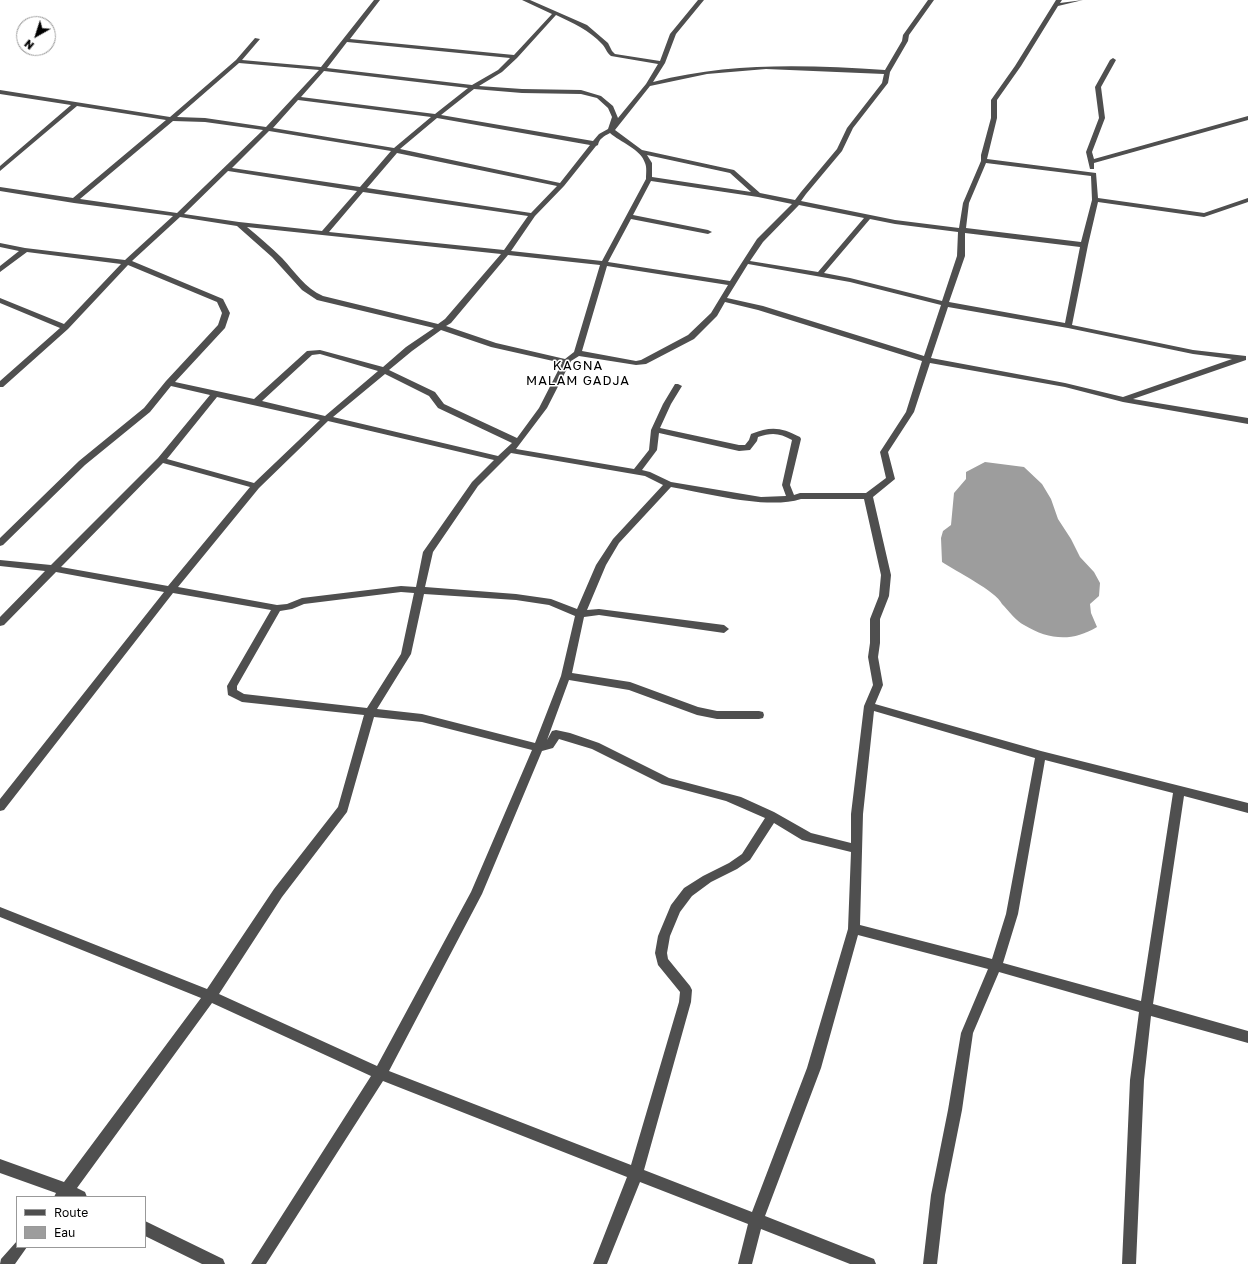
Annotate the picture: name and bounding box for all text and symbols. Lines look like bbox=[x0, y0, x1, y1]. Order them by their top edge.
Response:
north arrow bbox=[16, 16, 56, 56]
text: N bbox=[21, 37, 36, 53]
district label: KAGNA MALAM GADJA bbox=[526, 358, 630, 389]
legend bbox=[16, 1196, 146, 1248]
text: Route bbox=[54, 1205, 88, 1220]
text: Eau bbox=[54, 1225, 75, 1240]

